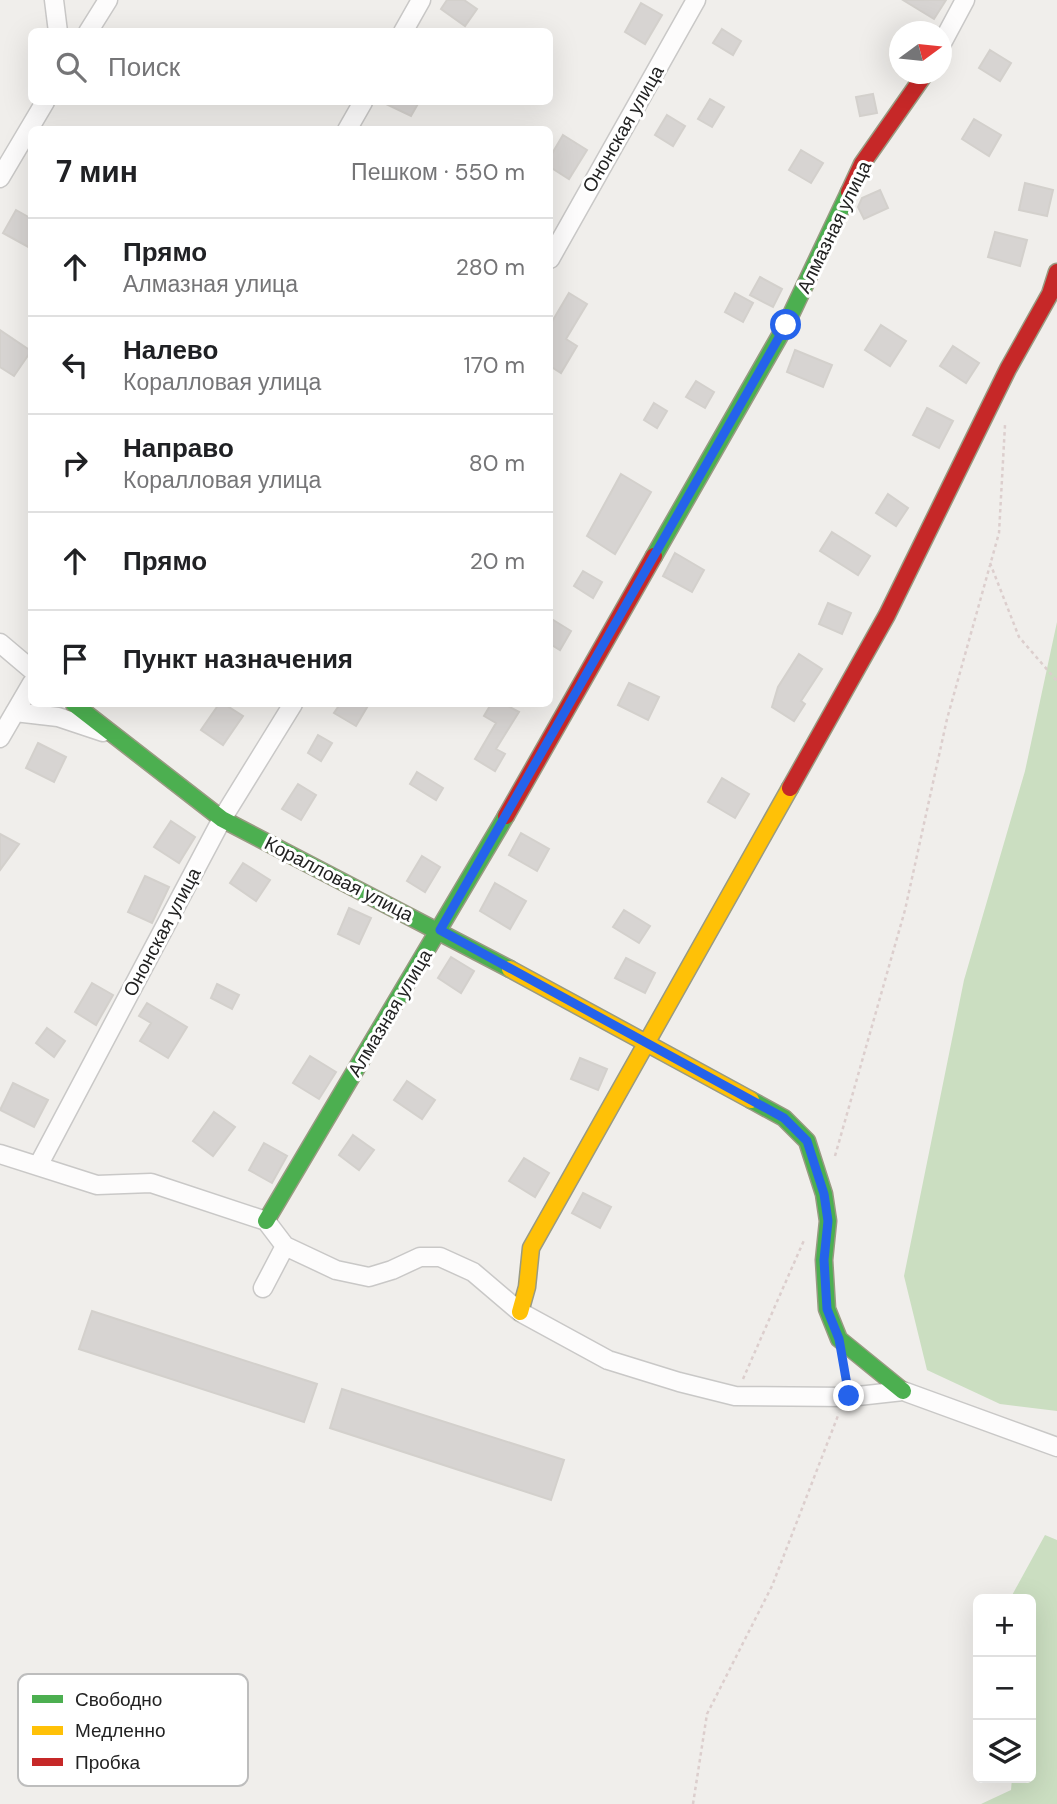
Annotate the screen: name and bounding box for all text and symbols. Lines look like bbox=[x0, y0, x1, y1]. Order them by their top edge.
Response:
north arrow bbox=[889, 21, 952, 84]
search box bbox=[28, 28, 553, 105]
icon: search bbox=[52, 48, 90, 86]
text: Поиск bbox=[108, 50, 180, 84]
street label: Ононская улица bbox=[576, 61, 670, 197]
text: 7 мин bbox=[56, 152, 138, 191]
street label: Алмазная улица bbox=[791, 156, 877, 297]
text: Пешком · 550 m bbox=[351, 157, 525, 187]
text: Прямо bbox=[123, 235, 207, 269]
icon: ahead bbox=[56, 248, 94, 286]
text: 280 m bbox=[456, 252, 525, 282]
text: Алмазная улица bbox=[123, 269, 298, 299]
route start bbox=[770, 309, 801, 340]
text: Налево bbox=[123, 333, 218, 367]
icon: left bbox=[56, 346, 94, 384]
text: 170 m bbox=[464, 350, 525, 380]
text: Коралловая улица bbox=[123, 367, 321, 397]
text: Направо bbox=[123, 431, 234, 465]
icon: right bbox=[56, 444, 94, 482]
text: 80 m bbox=[469, 448, 525, 478]
text: Коралловая улица bbox=[123, 465, 321, 495]
icon: ahead bbox=[56, 542, 94, 580]
text: Прямо bbox=[123, 544, 207, 578]
text: 20 m bbox=[470, 546, 525, 576]
icon: arrive bbox=[56, 640, 94, 678]
text: Пункт назначения bbox=[123, 642, 353, 676]
street label: Коралловая улица bbox=[260, 831, 418, 928]
street label: Ононская улица bbox=[117, 863, 207, 1001]
street label: Алмазная улица bbox=[342, 944, 438, 1081]
route end bbox=[833, 1380, 864, 1411]
map controls bbox=[973, 1594, 1036, 1783]
button: + bbox=[973, 1594, 1036, 1657]
button: − bbox=[973, 1657, 1036, 1720]
legend bbox=[18, 1674, 248, 1786]
text: Свободно bbox=[75, 1687, 162, 1712]
text: Медленно bbox=[75, 1718, 165, 1743]
button: layers bbox=[973, 1720, 1036, 1783]
text: Пробка bbox=[75, 1750, 140, 1775]

